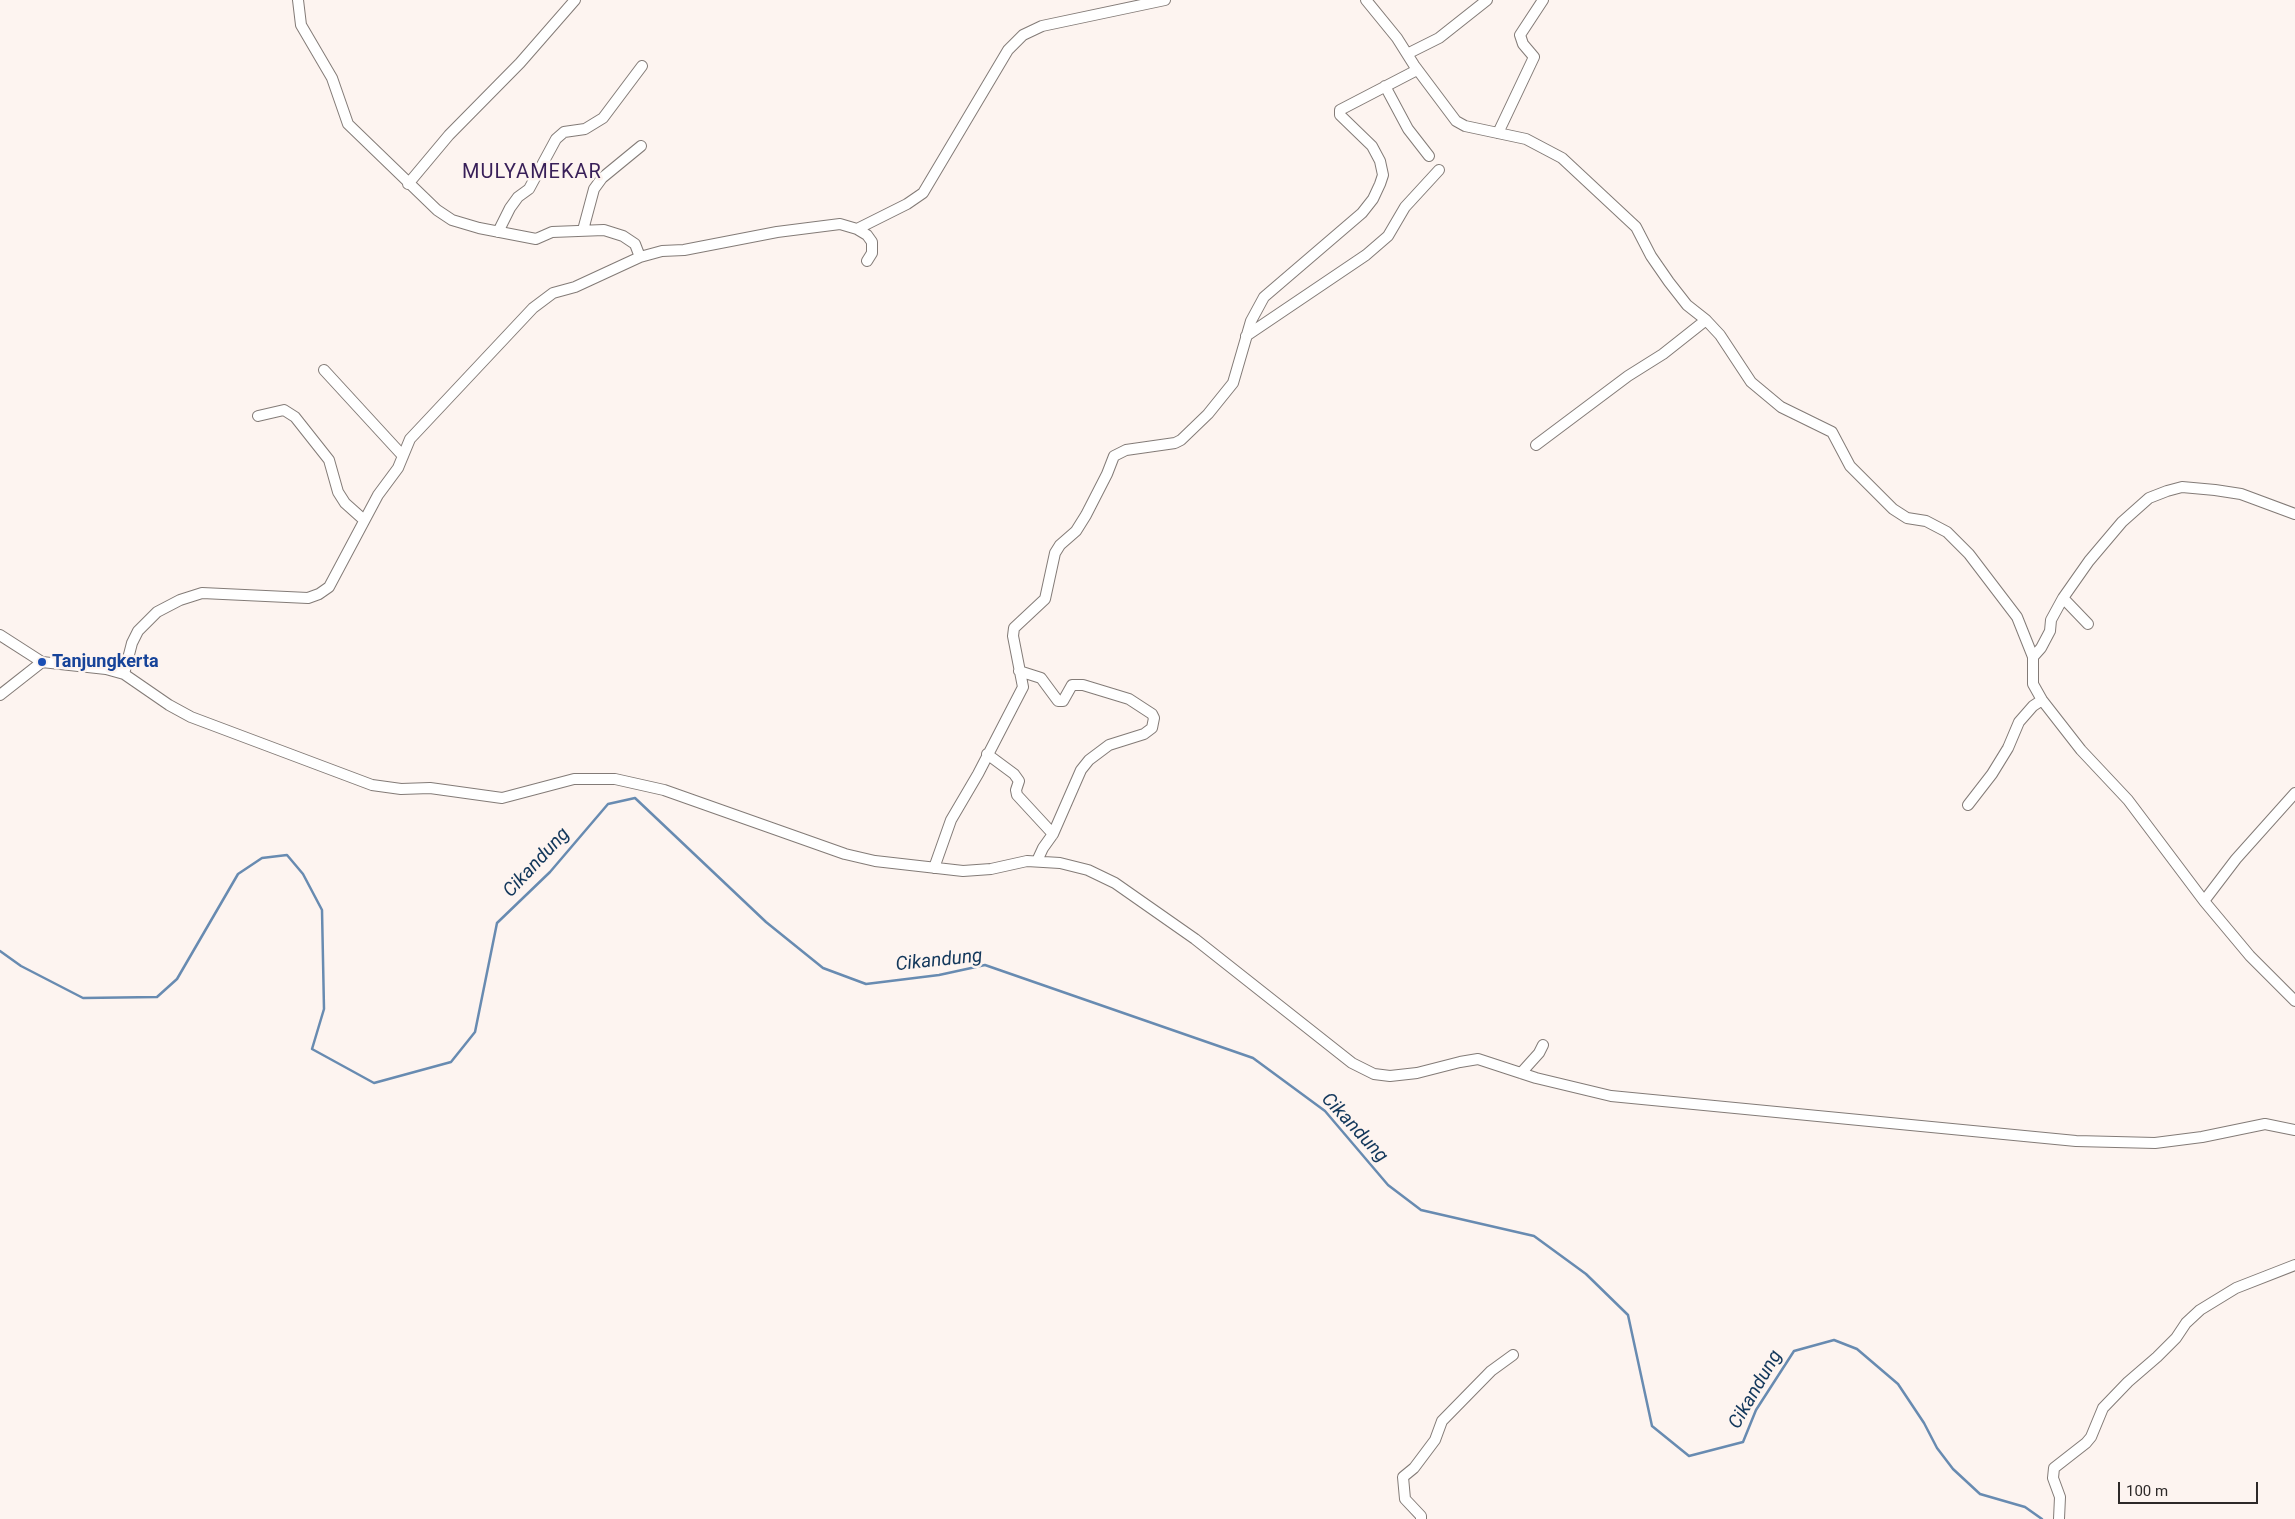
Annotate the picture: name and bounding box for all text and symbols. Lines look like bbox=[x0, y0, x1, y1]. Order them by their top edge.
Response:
district label: MULYAMEKAR bbox=[461, 161, 603, 185]
place label: Tanjungkerta bbox=[52, 651, 159, 673]
marker: Tanjungkerta bbox=[36, 656, 48, 668]
water label: Cikandung bbox=[499, 823, 575, 903]
water label: Cikandung bbox=[894, 945, 984, 977]
water label: Cikandung bbox=[1316, 1088, 1392, 1168]
water label: Cikandung bbox=[1724, 1347, 1788, 1433]
scale bar bbox=[2120, 1472, 2260, 1504]
text: 100 m bbox=[2126, 1482, 2168, 1500]

